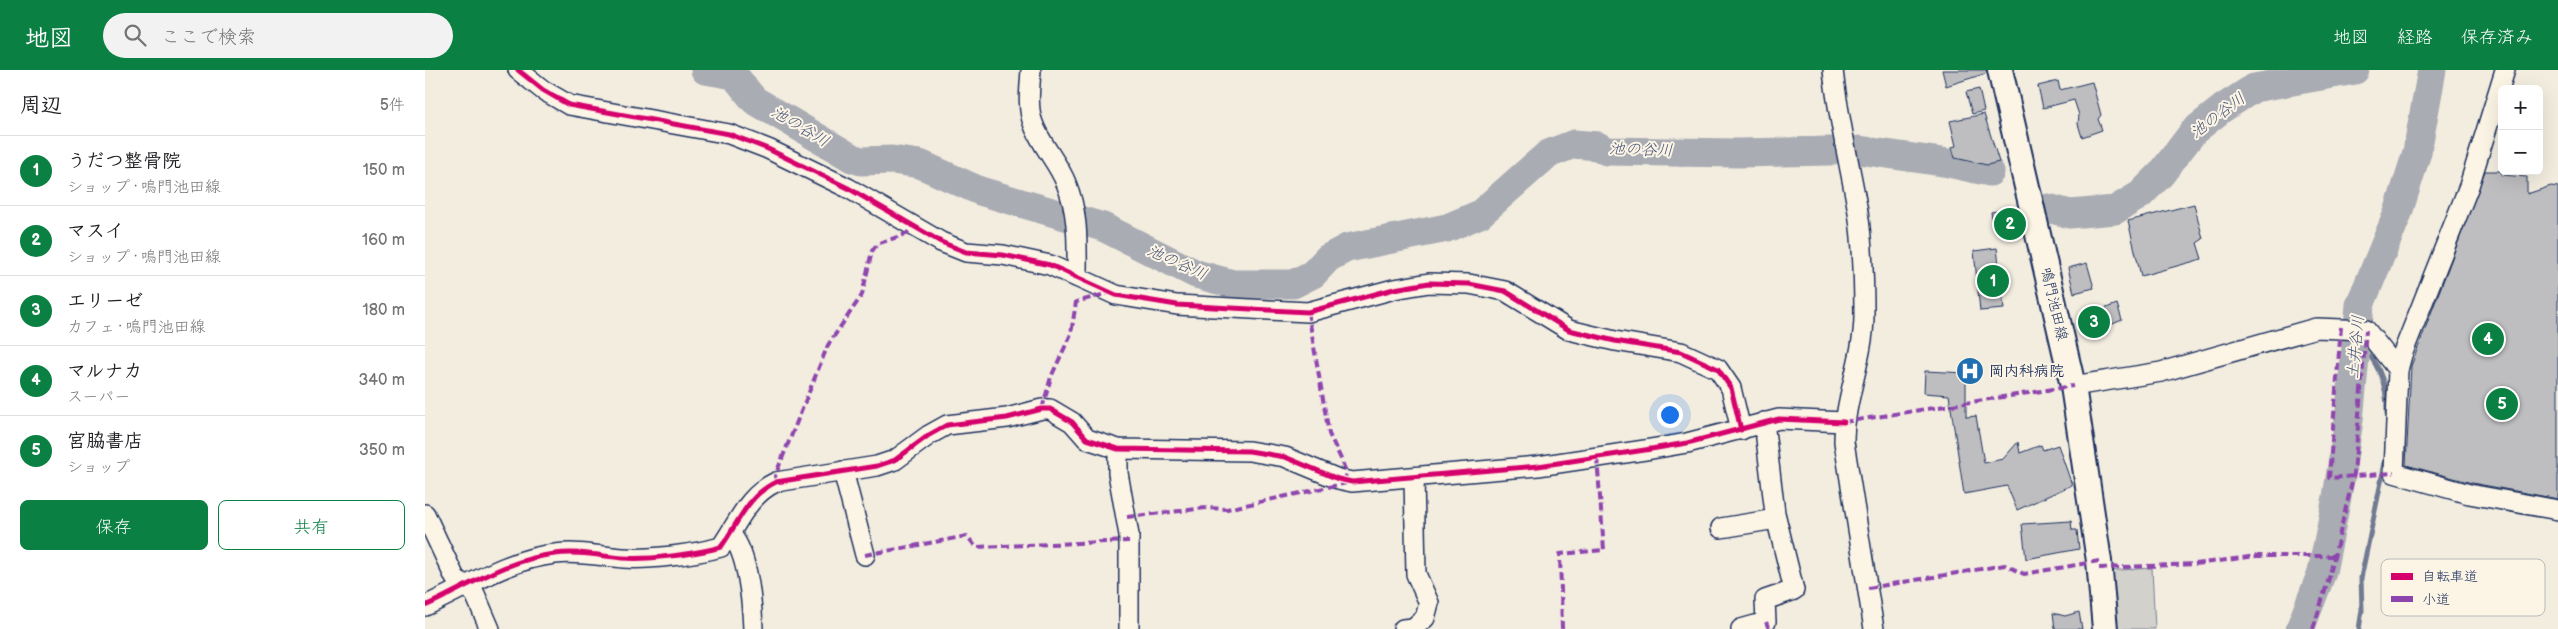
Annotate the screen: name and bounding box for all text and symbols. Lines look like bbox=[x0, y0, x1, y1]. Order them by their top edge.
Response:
search box bbox=[103, 13, 453, 58]
icon: search bbox=[121, 21, 149, 49]
text: 地図 bbox=[25, 24, 73, 53]
text: ここで検索 bbox=[161, 26, 256, 49]
text: 地図 bbox=[2333, 27, 2369, 48]
text: 経路 bbox=[2397, 27, 2433, 48]
text: 保存済み bbox=[2461, 27, 2533, 48]
map controls bbox=[2498, 85, 2543, 175]
button: + bbox=[2498, 85, 2543, 130]
water label: 池の谷川 bbox=[2187, 89, 2249, 143]
text: 周辺 bbox=[20, 93, 62, 118]
text: 5件 bbox=[380, 96, 405, 115]
water label: 池の谷川 bbox=[768, 102, 832, 152]
button: − bbox=[2498, 130, 2543, 175]
water label: 池の谷川 bbox=[1609, 139, 1673, 161]
text: うだつ整骨院 bbox=[67, 150, 181, 173]
text: 1 bbox=[33, 161, 39, 180]
text: 150 m bbox=[363, 161, 405, 180]
text: ショップ · 鳴門池田線 bbox=[67, 178, 221, 197]
pin: 2 bbox=[1994, 205, 2026, 243]
text: マスイ bbox=[67, 220, 124, 243]
text: 2 bbox=[31, 231, 41, 250]
text: 160 m bbox=[362, 231, 405, 250]
water label: 池の谷川 bbox=[1144, 241, 1210, 285]
text: ショップ · 鳴門池田線 bbox=[67, 248, 221, 267]
pin: 1 bbox=[1977, 262, 2009, 300]
street label: 鳴門池田線 bbox=[2036, 265, 2072, 343]
text: エリーゼ bbox=[67, 290, 143, 313]
text: 3 bbox=[31, 301, 41, 320]
text: 180 m bbox=[363, 301, 405, 320]
pin: 3 bbox=[2078, 303, 2110, 341]
water label: 土井谷川 bbox=[2344, 314, 2368, 380]
text: カフェ · 鳴門池田線 bbox=[67, 318, 205, 337]
pin: 4 bbox=[2472, 320, 2504, 358]
hospital icon: 岡内科病院 bbox=[1955, 356, 1985, 386]
text: マルナカ bbox=[67, 360, 143, 383]
place label: 岡内科病院 bbox=[1989, 362, 2064, 381]
text: 4 bbox=[31, 371, 41, 390]
text: 340 m bbox=[358, 371, 405, 390]
pin: 5 bbox=[2486, 385, 2518, 423]
text: スーパー bbox=[67, 388, 130, 407]
your location bbox=[1657, 402, 1683, 428]
text: 宮脇書店 bbox=[67, 430, 143, 453]
text: 5 bbox=[31, 441, 41, 460]
text: 350 m bbox=[359, 441, 405, 460]
text: ショップ bbox=[67, 458, 130, 477]
button: 保存 bbox=[20, 500, 208, 550]
button: 共有 bbox=[218, 500, 405, 550]
legend bbox=[2381, 559, 2545, 616]
text: 自転車道 bbox=[2422, 568, 2478, 585]
text: 小道 bbox=[2422, 591, 2450, 608]

